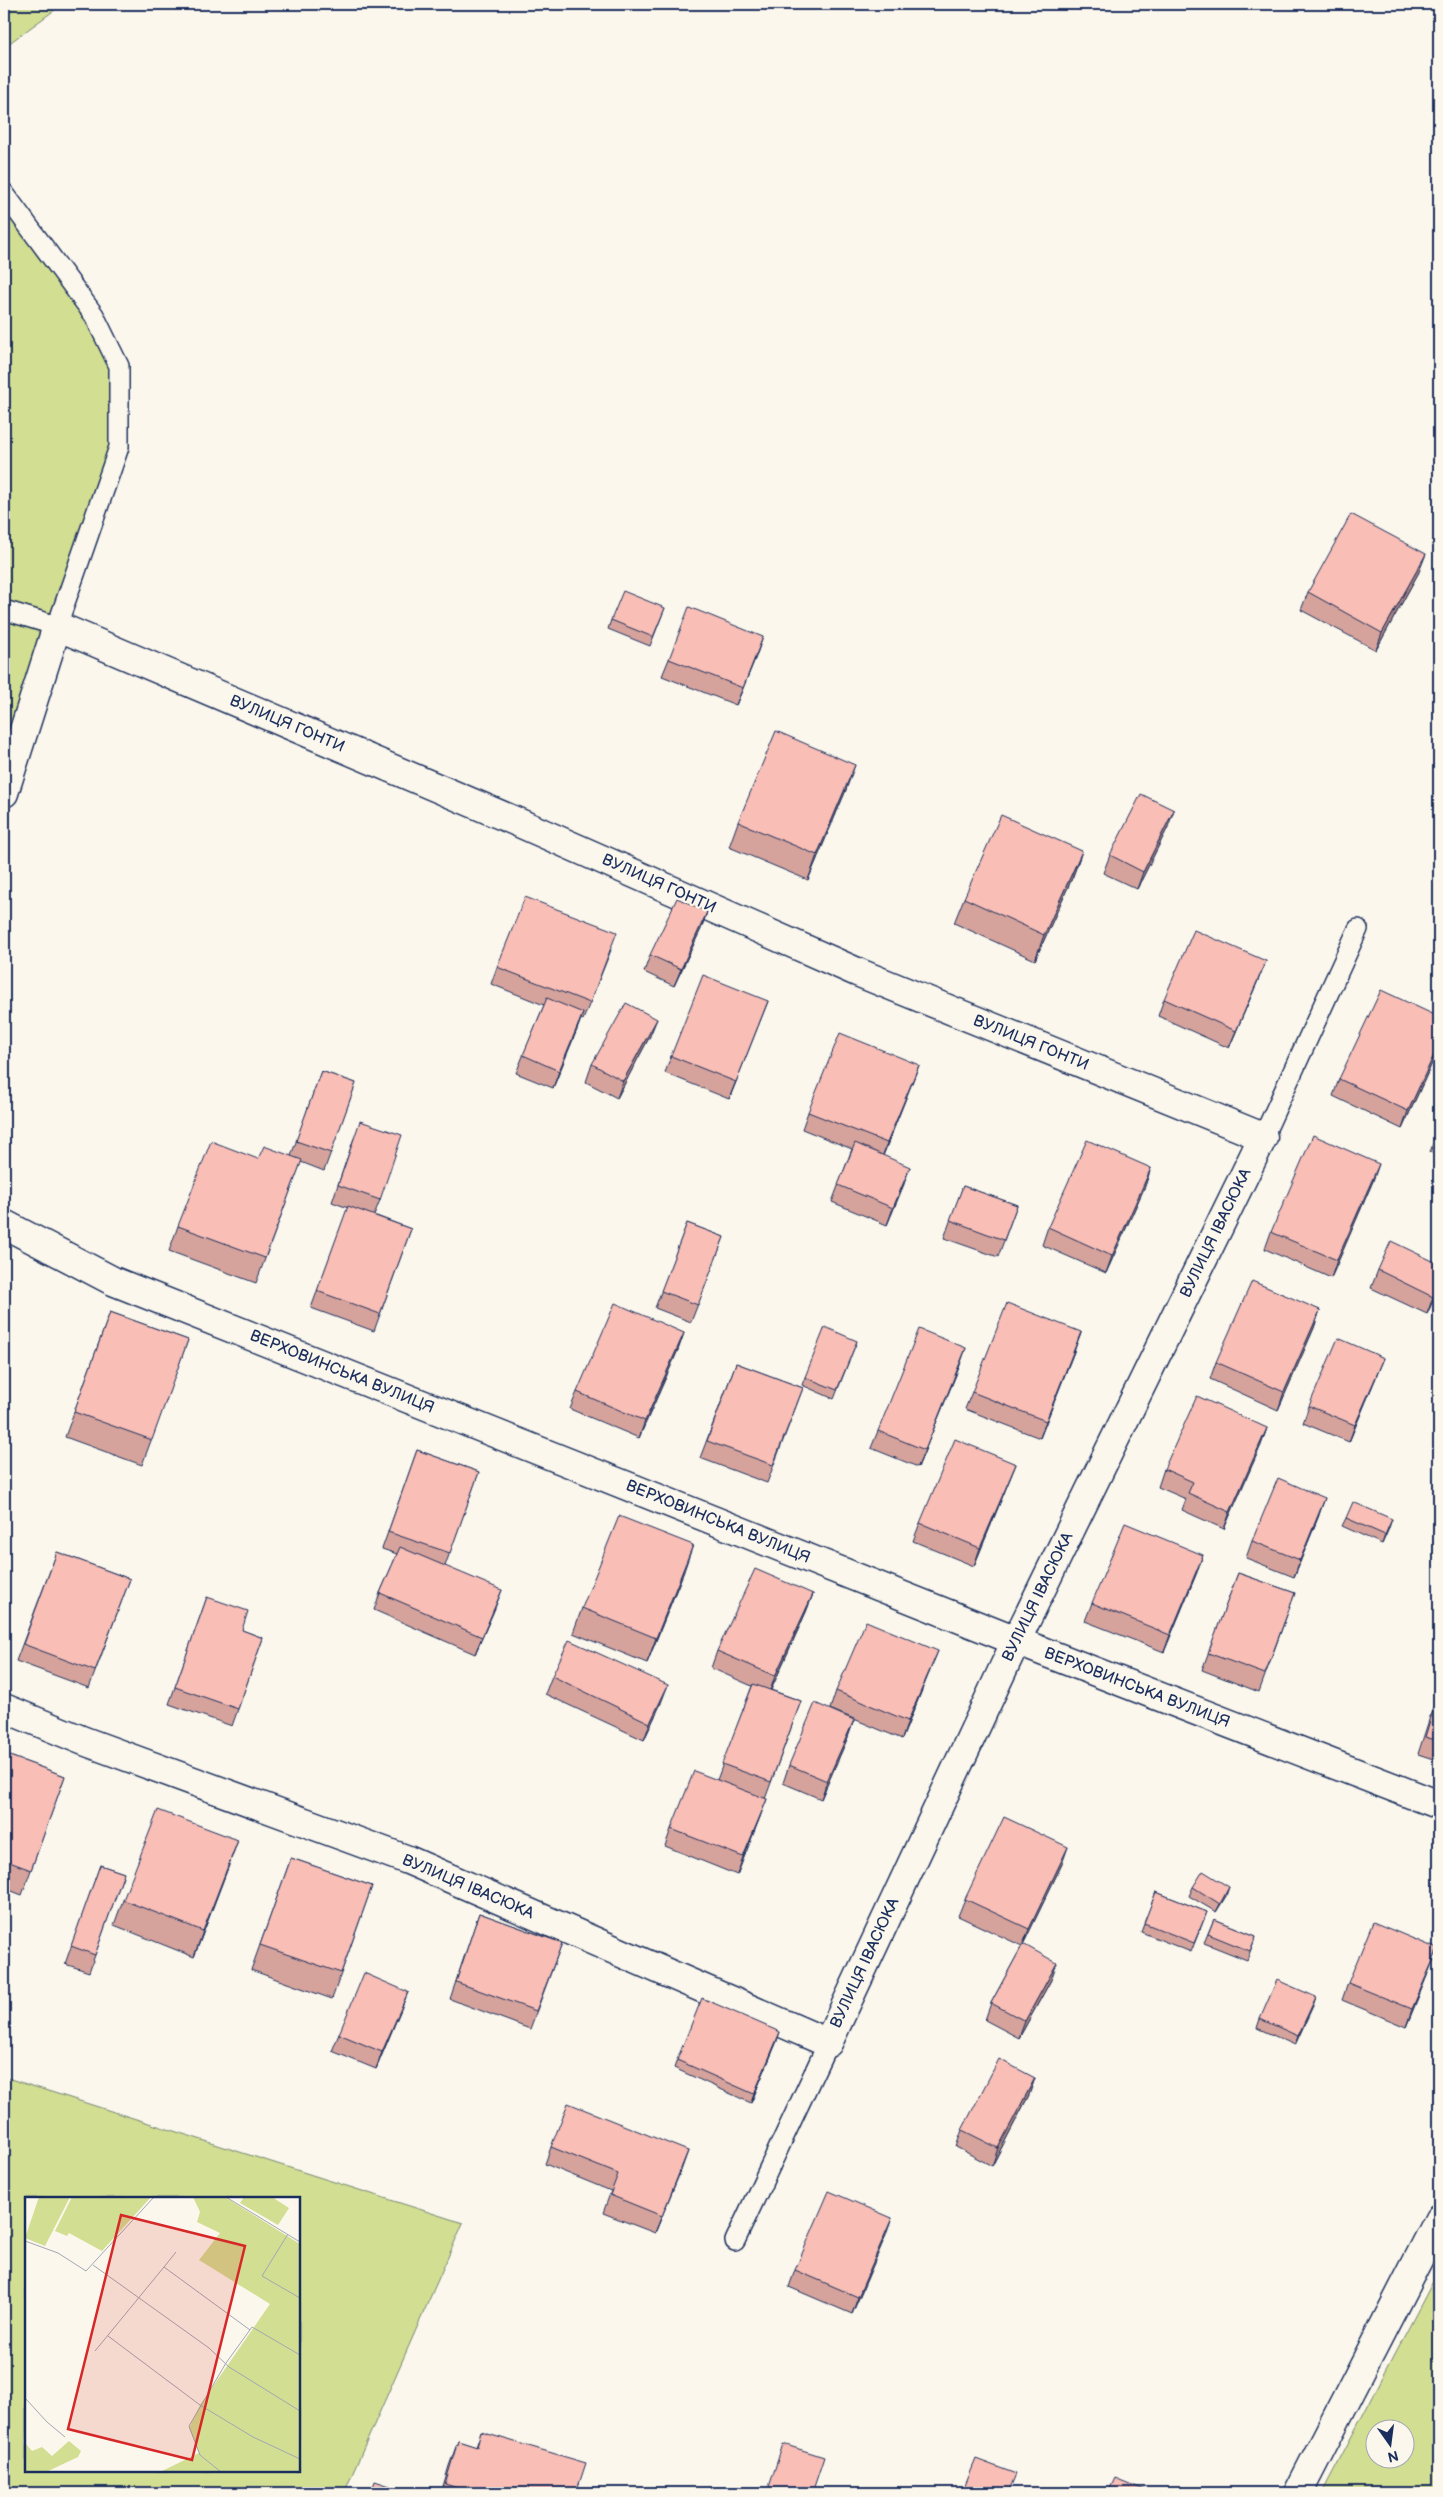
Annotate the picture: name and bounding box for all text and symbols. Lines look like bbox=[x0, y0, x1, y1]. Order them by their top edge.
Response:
street label: ВУЛИЦЯ ГОНТИ bbox=[227, 691, 347, 757]
street label: ВУЛИЦЯ ГОНТИ bbox=[599, 850, 719, 918]
street label: ВУЛИЦЯ ГОНТИ bbox=[970, 1011, 1092, 1075]
street label: ВУЛИЦЯ ІВАСЮКА bbox=[1176, 1165, 1256, 1301]
street label: ВЕРХОВИНСЬКА ВУЛИЦЯ bbox=[247, 1326, 437, 1418]
street label: ВЕРХОВИНСЬКА ВУЛИЦЯ bbox=[623, 1476, 813, 1568]
street label: ВУЛИЦЯ ІВАСЮКА bbox=[998, 1529, 1078, 1665]
street label: ВЕРХОВИНСЬКА ВУЛИЦЯ bbox=[1042, 1644, 1232, 1732]
street label: ВУЛИЦЯ ІВАСЮКА bbox=[399, 1851, 537, 1923]
street label: ВУЛИЦЯ ІВАСЮКА bbox=[827, 1895, 904, 2031]
inset map bbox=[25, 2197, 300, 2472]
north arrow bbox=[1366, 2420, 1416, 2470]
text: N bbox=[1386, 2447, 1400, 2466]

